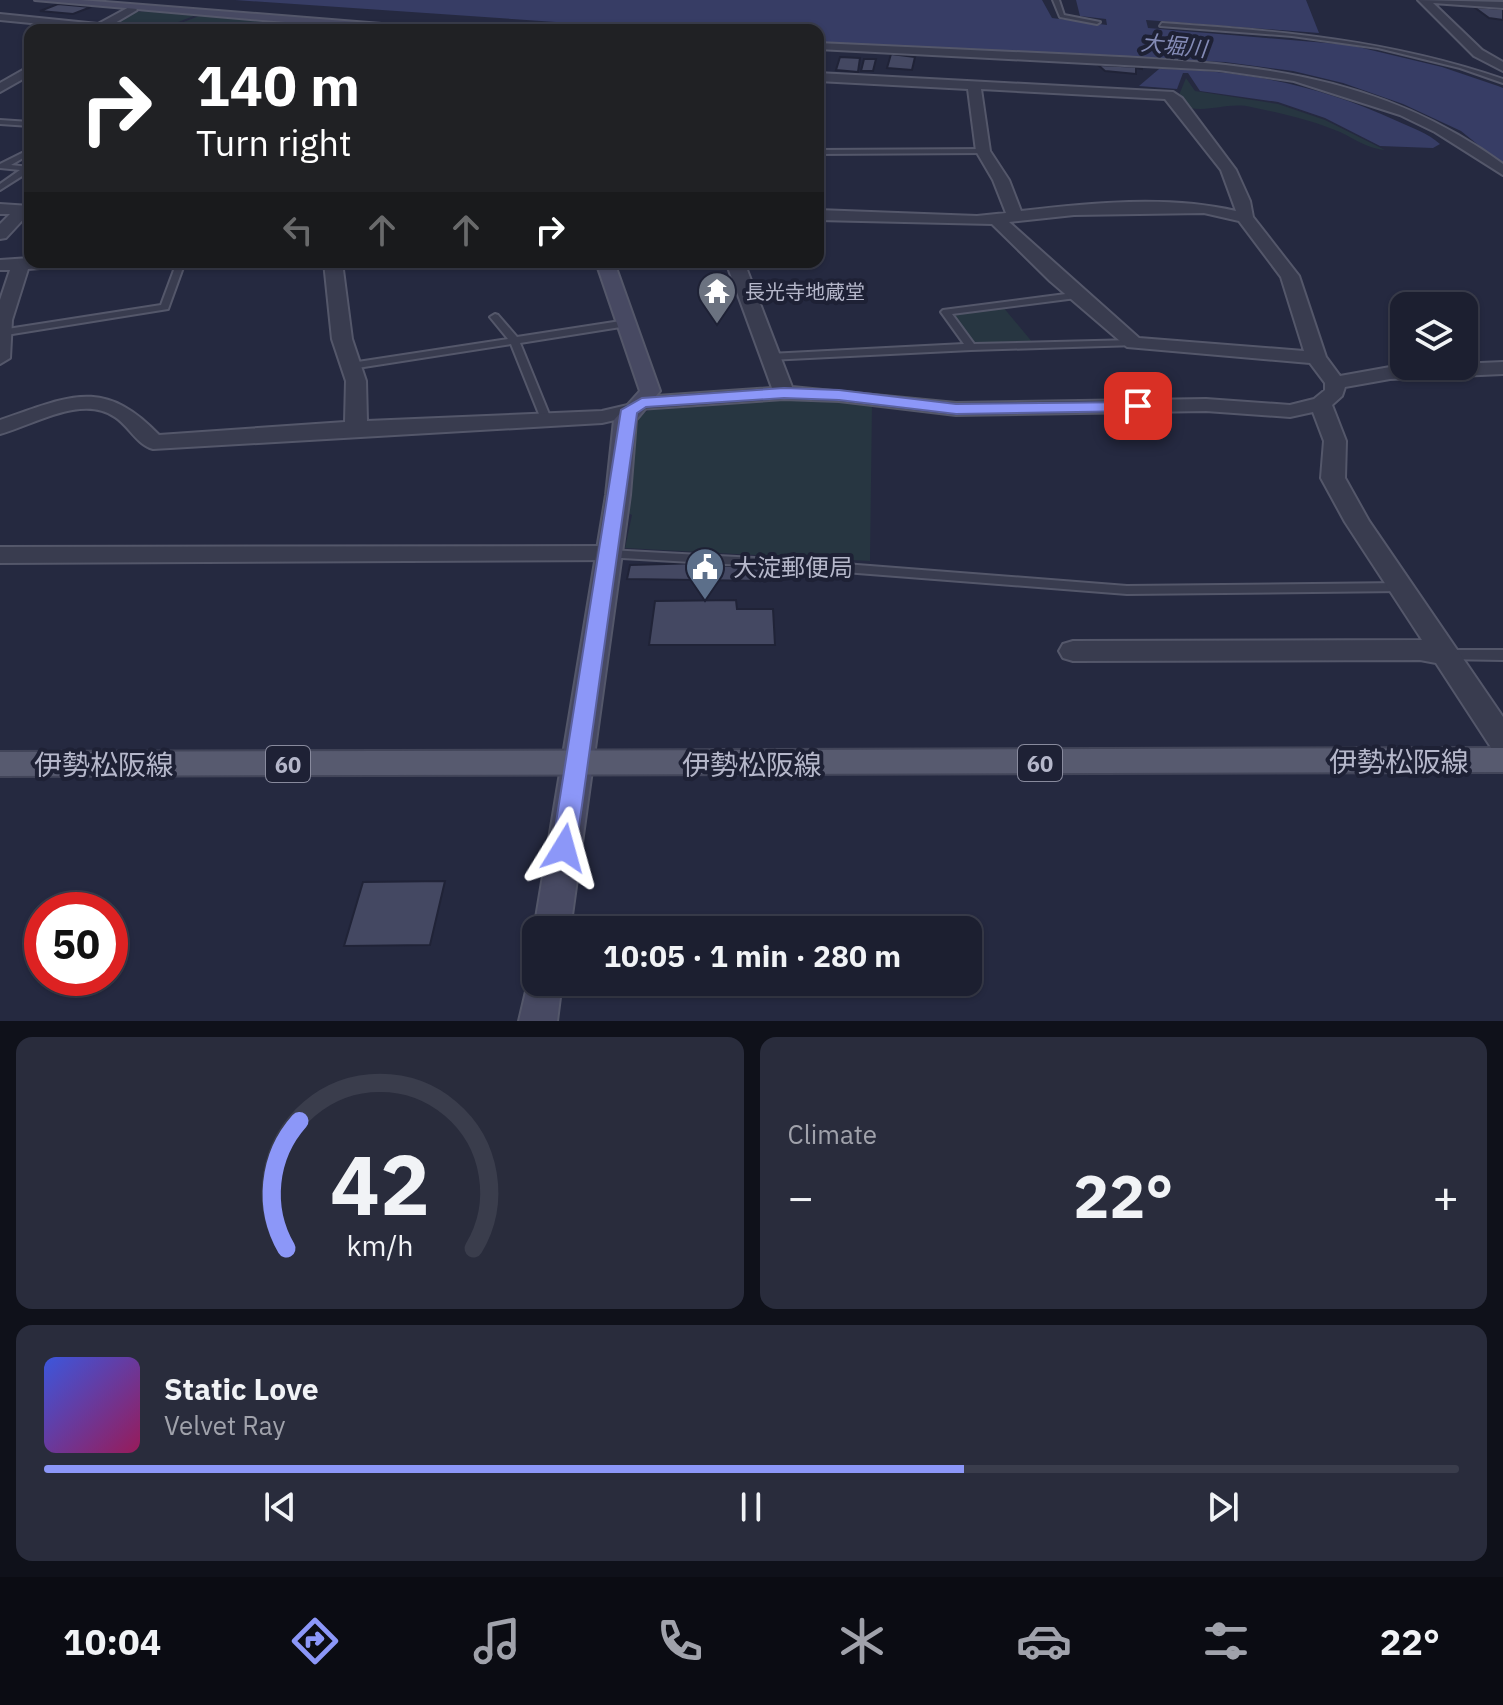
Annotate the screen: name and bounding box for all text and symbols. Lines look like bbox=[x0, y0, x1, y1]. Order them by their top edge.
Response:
water label: 大堀川 bbox=[1140, 27, 1210, 63]
text: 140 m bbox=[196, 49, 360, 121]
icon: right bbox=[64, 56, 168, 160]
text: Turn right bbox=[196, 119, 352, 166]
icon: left bbox=[276, 208, 320, 252]
icon: ahead bbox=[360, 208, 404, 252]
icon: ahead bbox=[444, 208, 488, 252]
icon: right bbox=[528, 208, 572, 252]
temple icon: 長光寺地蔵堂 bbox=[696, 270, 738, 325]
place label: 長光寺地蔵堂 bbox=[745, 278, 865, 305]
map controls bbox=[1390, 292, 1478, 380]
button: layers bbox=[1390, 292, 1478, 380]
pin bbox=[1104, 372, 1172, 440]
icon: arrive bbox=[1116, 384, 1160, 428]
public building icon: 大淀郵便局 bbox=[684, 546, 726, 601]
place label: 大淀郵便局 bbox=[733, 551, 853, 583]
street label: 伊勢松阪線 bbox=[1329, 743, 1469, 780]
road number: 60 bbox=[1018, 745, 1062, 781]
street label: 伊勢松阪線 bbox=[34, 746, 174, 783]
road number: 60 bbox=[266, 746, 310, 782]
street label: 伊勢松阪線 bbox=[682, 746, 822, 783]
position arrow bbox=[522, 806, 606, 890]
speed limit sign: 50 bbox=[24, 892, 128, 996]
text: 10:05 · 1 min · 280 m bbox=[603, 936, 901, 975]
text: Climate bbox=[788, 1117, 877, 1151]
text: 42 bbox=[330, 1130, 430, 1238]
text: 22° bbox=[1073, 1156, 1173, 1235]
text: − bbox=[788, 1168, 814, 1225]
text: + bbox=[1433, 1168, 1459, 1225]
text: km/h bbox=[346, 1227, 413, 1264]
text: Static Love bbox=[164, 1369, 319, 1408]
text: Velvet Ray bbox=[164, 1408, 285, 1442]
icon: previous bbox=[258, 1485, 302, 1529]
icon: pause bbox=[729, 1485, 773, 1529]
icon: next bbox=[1201, 1485, 1245, 1529]
icon: directions bbox=[287, 1613, 343, 1669]
icon: music bbox=[469, 1613, 525, 1669]
icon: phone bbox=[652, 1613, 708, 1669]
icon: climate bbox=[834, 1613, 890, 1669]
icon: car bbox=[1016, 1613, 1072, 1669]
icon: filters bbox=[1198, 1613, 1254, 1669]
text: 10:04 bbox=[63, 1618, 161, 1665]
text: 22° bbox=[1380, 1618, 1440, 1665]

